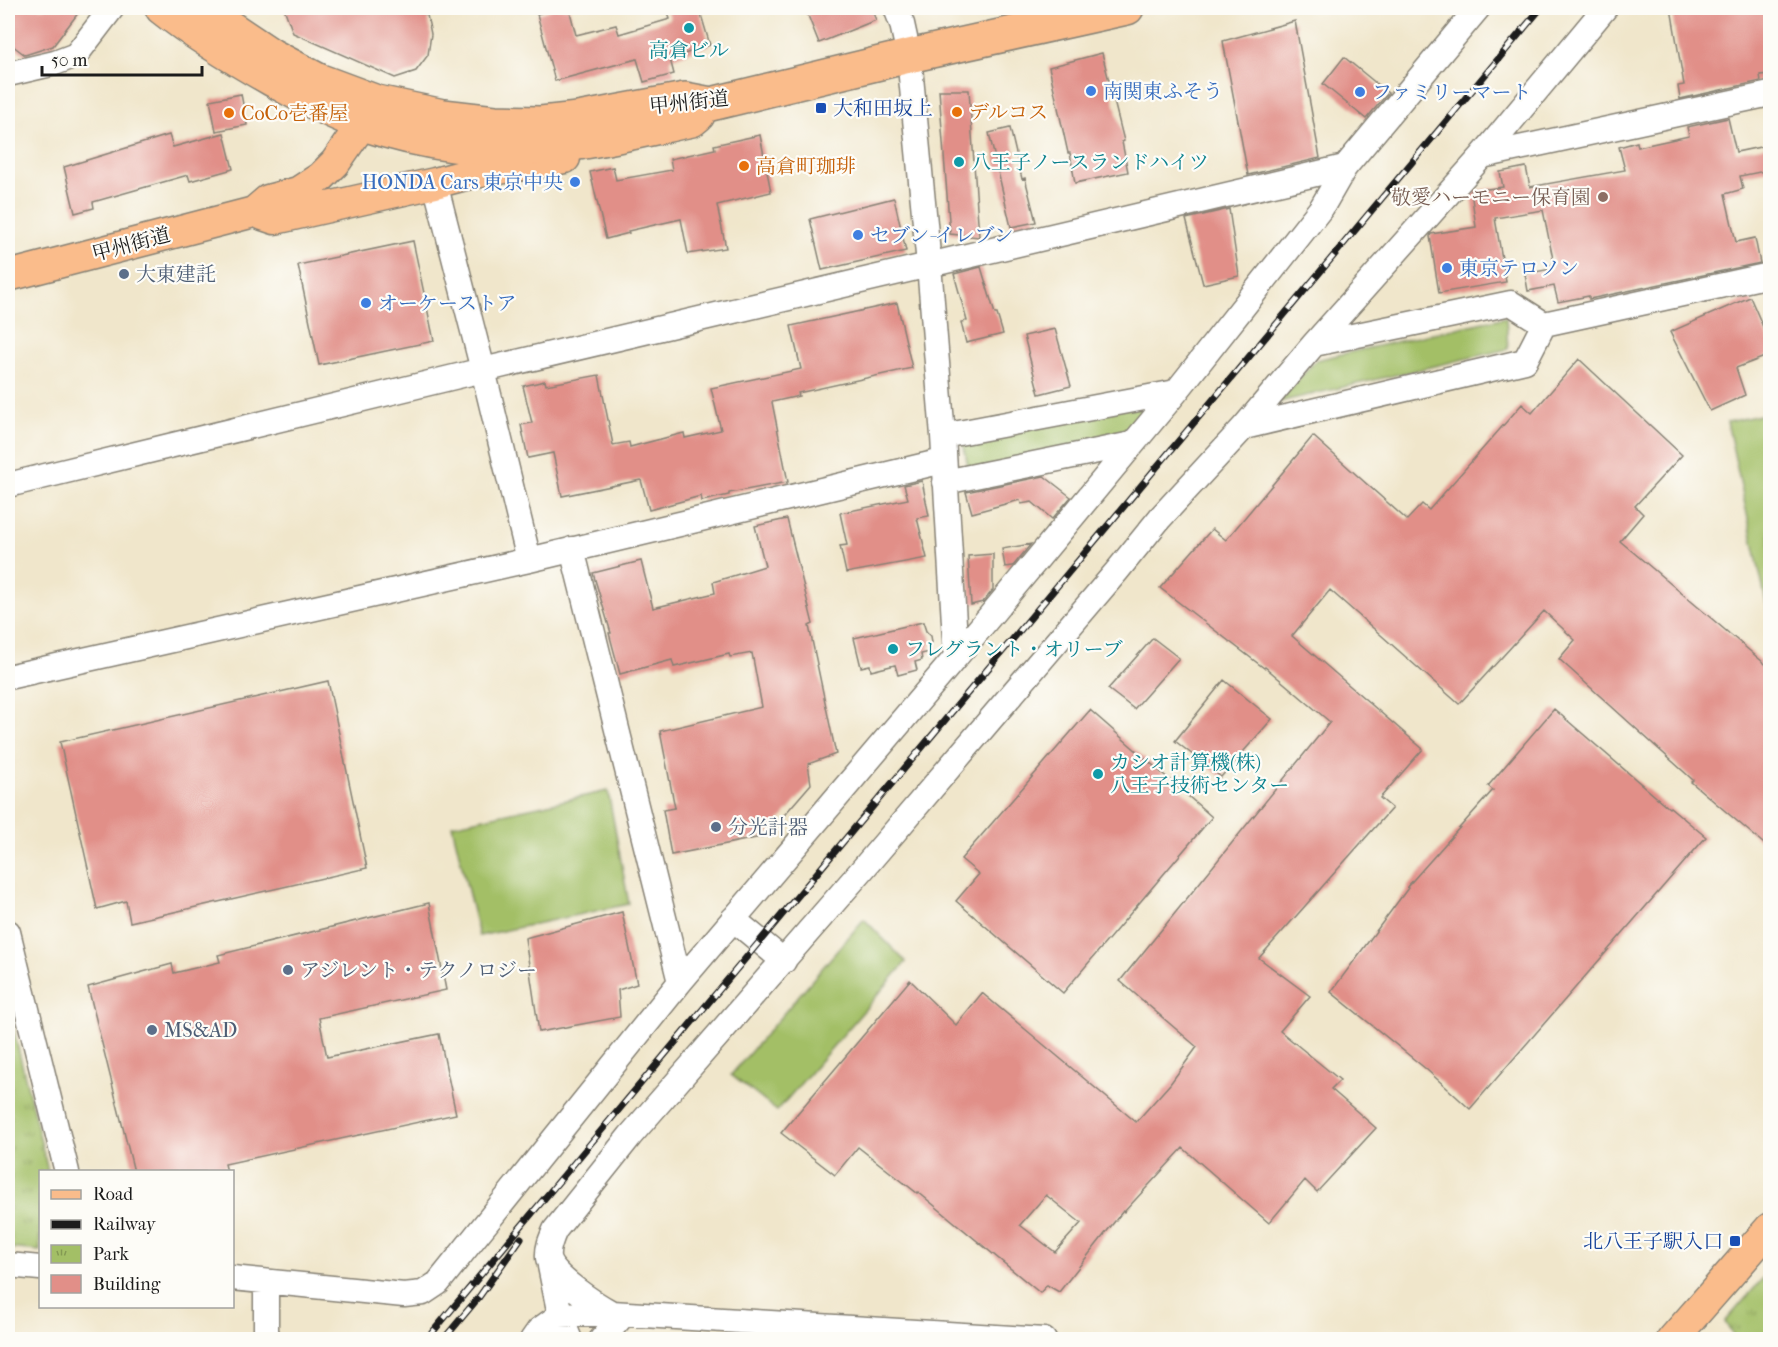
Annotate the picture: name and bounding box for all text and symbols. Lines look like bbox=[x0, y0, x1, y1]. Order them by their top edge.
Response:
marker: 高倉ビル bbox=[682, 21, 696, 35]
scale bar bbox=[42, 39, 202, 77]
place label: 高倉ビル bbox=[649, 39, 729, 62]
text: 50 m bbox=[51, 50, 88, 71]
place label: 南関東ふそう bbox=[1103, 80, 1223, 103]
place label: ファミリーマート bbox=[1372, 81, 1532, 104]
marker: 南関東ふそう bbox=[1084, 84, 1098, 98]
marker: ファミリーマート bbox=[1353, 85, 1367, 99]
street label: 甲州街道 bbox=[648, 87, 730, 118]
place label: 大和田坂上 bbox=[833, 97, 933, 120]
marker: 大和田坂上 bbox=[814, 101, 828, 115]
place label: デルコス bbox=[969, 101, 1048, 124]
place label: CoCo壱番屋 bbox=[241, 102, 348, 125]
marker: デルコス bbox=[950, 105, 964, 119]
marker: CoCo壱番屋 bbox=[222, 106, 236, 120]
place label: 八王子ノースランドハイツ bbox=[971, 151, 1209, 174]
place label: 高倉町珈琲 bbox=[756, 155, 856, 178]
marker: 八王子ノースランドハイツ bbox=[952, 155, 966, 169]
marker: 高倉町珈琲 bbox=[737, 159, 751, 173]
place label: HONDA Cars 東京中央 bbox=[362, 171, 563, 194]
marker: HONDA Cars 東京中央 bbox=[568, 175, 582, 189]
place label: 敬愛ハーモニー保育園 bbox=[1391, 186, 1591, 209]
marker: 敬愛ハーモニー保育園 bbox=[1596, 190, 1610, 204]
street label: 甲州街道 bbox=[90, 223, 173, 266]
place label: セブン-イレブン bbox=[870, 224, 1014, 247]
marker: セブン-イレブン bbox=[851, 228, 865, 242]
place label: 東京テロソン bbox=[1459, 257, 1579, 280]
marker: 東京テロソン bbox=[1440, 261, 1454, 275]
place label: 大東建託 bbox=[136, 263, 216, 286]
marker: 大東建託 bbox=[117, 267, 131, 281]
place label: オーケーストア bbox=[378, 292, 516, 315]
marker: オーケーストア bbox=[359, 296, 373, 310]
place label: フレグラント・オリーブ bbox=[905, 638, 1123, 661]
marker: フレグラント・オリーブ bbox=[886, 642, 900, 656]
place label: カシオ計算機(株) 八王子技術センター bbox=[1110, 751, 1289, 797]
marker: カシオ計算機(株) 八王子技術センター bbox=[1091, 767, 1105, 781]
place label: 分光計器 bbox=[728, 816, 808, 839]
marker: 分光計器 bbox=[709, 820, 723, 834]
place label: アジレント・テクノロジー bbox=[300, 959, 537, 982]
marker: アジレント・テクノロジー bbox=[281, 963, 295, 977]
place label: MS&AD bbox=[164, 1019, 237, 1042]
marker: MS&AD bbox=[145, 1023, 159, 1037]
legend bbox=[39, 1170, 234, 1308]
text: Road bbox=[93, 1184, 133, 1205]
text: Railway bbox=[93, 1214, 157, 1235]
place label: 北八王子駅入口 bbox=[1583, 1230, 1723, 1253]
marker: 北八王子駅入口 bbox=[1728, 1234, 1742, 1248]
text: Park bbox=[93, 1244, 130, 1265]
text: Building bbox=[93, 1274, 161, 1295]

